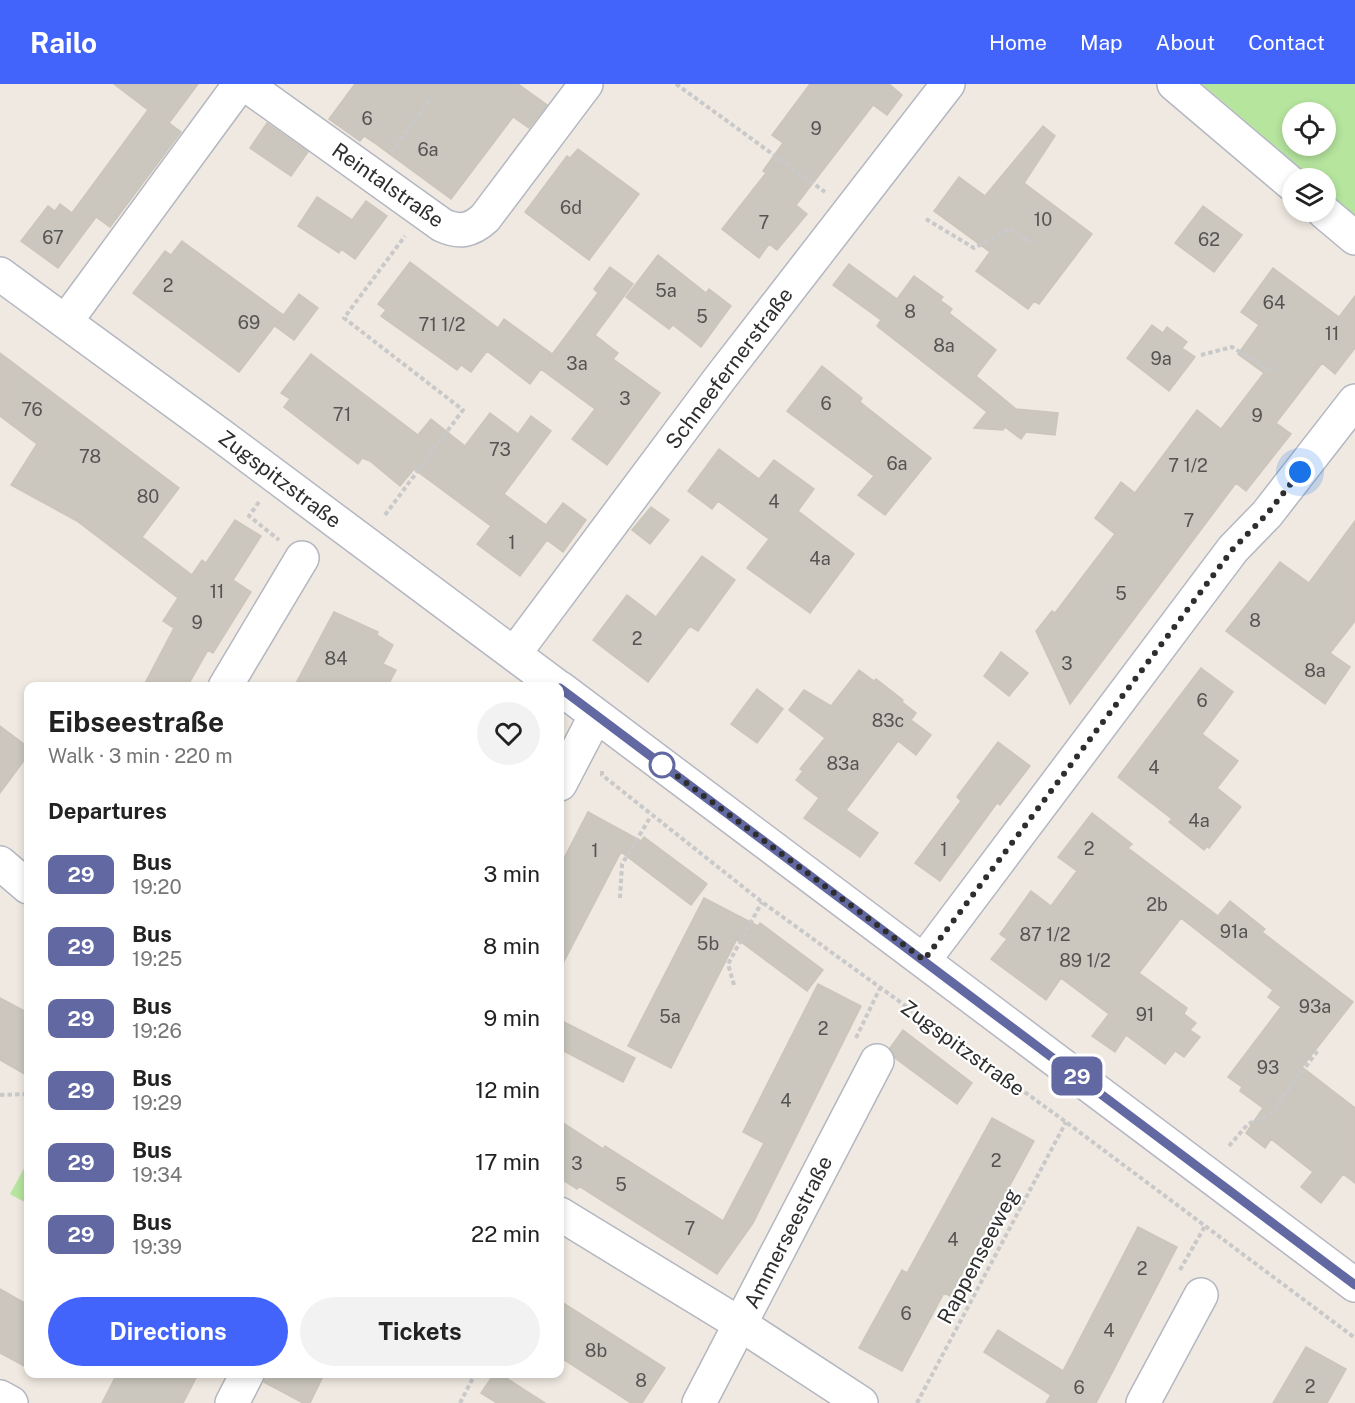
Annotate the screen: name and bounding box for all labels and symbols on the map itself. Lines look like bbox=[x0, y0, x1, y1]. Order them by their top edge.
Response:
house number: 6 bbox=[361, 108, 373, 129]
house number: 9 bbox=[810, 118, 822, 139]
street label: Reintalstraße bbox=[327, 137, 449, 233]
house number: 6a bbox=[417, 139, 439, 160]
house number: 6d bbox=[560, 197, 582, 218]
house number: 10 bbox=[1034, 209, 1052, 230]
house number: 7 bbox=[759, 212, 769, 233]
house number: 67 bbox=[42, 227, 64, 248]
house number: 62 bbox=[1198, 229, 1220, 250]
house number: 2 bbox=[163, 275, 173, 296]
house number: 5a bbox=[655, 280, 677, 301]
street label: Schneefernerstraße bbox=[660, 282, 798, 454]
house number: 64 bbox=[1263, 292, 1285, 313]
house number: 8 bbox=[904, 301, 916, 322]
house number: 5 bbox=[696, 306, 708, 327]
house number: 69 bbox=[238, 312, 260, 333]
house number: 71 1/2 bbox=[418, 314, 466, 335]
house number: 11 bbox=[1325, 323, 1339, 344]
house number: 8a bbox=[933, 335, 955, 356]
house number: 9a bbox=[1150, 348, 1172, 369]
house number: 3a bbox=[566, 353, 588, 374]
house number: 3 bbox=[619, 388, 631, 409]
house number: 6 bbox=[820, 393, 832, 414]
house number: 76 bbox=[21, 399, 43, 420]
house number: 71 bbox=[333, 404, 351, 425]
house number: 9 bbox=[1251, 405, 1263, 426]
street label: Zugspitzstraße bbox=[214, 425, 346, 533]
house number: 73 bbox=[489, 439, 511, 460]
house number: 78 bbox=[79, 446, 101, 467]
house number: 6a bbox=[886, 453, 908, 474]
house number: 7 1/2 bbox=[1168, 455, 1208, 476]
your location bbox=[1285, 457, 1315, 487]
house number: 80 bbox=[137, 486, 159, 507]
house number: 4 bbox=[768, 491, 780, 512]
house number: 7 bbox=[1184, 510, 1194, 531]
house number: 1 bbox=[508, 532, 516, 553]
house number: 4a bbox=[809, 548, 831, 569]
house number: 11 bbox=[210, 581, 224, 602]
house number: 5 bbox=[1115, 583, 1127, 604]
house number: 8 bbox=[1249, 610, 1261, 631]
house number: 9 bbox=[191, 612, 203, 633]
house number: 2 bbox=[632, 628, 642, 649]
house number: 84 bbox=[325, 648, 347, 669]
house number: 3 bbox=[1061, 653, 1073, 674]
house number: 8a bbox=[1304, 660, 1326, 681]
house number: 6 bbox=[1196, 690, 1208, 711]
house number: 83c bbox=[872, 710, 904, 731]
unlabelled marker bbox=[649, 752, 675, 778]
house number: 83a bbox=[827, 753, 859, 774]
house number: 4 bbox=[1148, 757, 1160, 778]
house number: 4a bbox=[1188, 810, 1210, 831]
house number: 2 bbox=[1084, 838, 1094, 859]
house number: 1 bbox=[940, 839, 948, 860]
house number: 1 bbox=[591, 840, 599, 861]
house number: 2b bbox=[1146, 894, 1168, 915]
house number: 91a bbox=[1220, 921, 1248, 942]
house number: 87 1/2 bbox=[1020, 924, 1070, 945]
house number: 5b bbox=[697, 933, 719, 954]
house number: 89 1/2 bbox=[1059, 950, 1111, 971]
street label: Zugspitzstraße bbox=[896, 995, 1030, 1101]
house number: 93a bbox=[1299, 996, 1331, 1017]
house number: 91 bbox=[1136, 1004, 1154, 1025]
house number: 5a bbox=[659, 1006, 681, 1027]
house number: 2 bbox=[818, 1018, 828, 1039]
line badge: 29 bbox=[1050, 1056, 1104, 1096]
house number: 93 bbox=[1257, 1057, 1279, 1078]
house number: 4 bbox=[780, 1090, 792, 1111]
house number: 2 bbox=[991, 1150, 1001, 1171]
street label: Ammerseestraße bbox=[739, 1152, 837, 1312]
house number: 3 bbox=[571, 1153, 583, 1174]
house number: 5 bbox=[615, 1174, 627, 1195]
street label: Rappenseeweg bbox=[932, 1184, 1024, 1328]
house number: 7 bbox=[685, 1218, 695, 1239]
house number: 4 bbox=[947, 1229, 959, 1250]
house number: 2 bbox=[1137, 1258, 1147, 1279]
house number: 6 bbox=[900, 1303, 912, 1324]
house number: 4 bbox=[1103, 1320, 1115, 1341]
house number: 8b bbox=[585, 1340, 607, 1361]
house number: 8 bbox=[635, 1370, 647, 1391]
house number: 2 bbox=[1305, 1376, 1315, 1397]
house number: 6 bbox=[1073, 1377, 1085, 1398]

